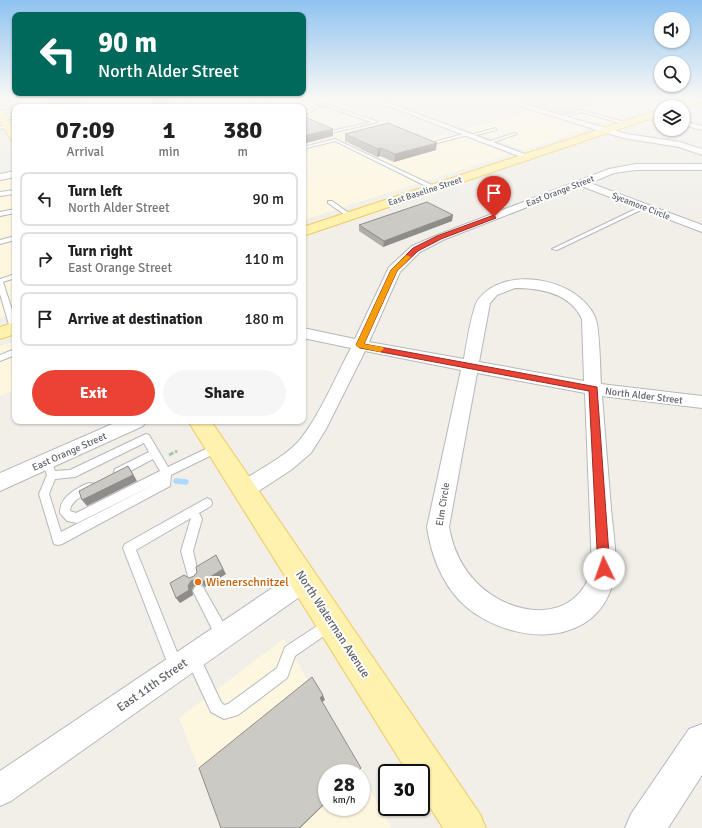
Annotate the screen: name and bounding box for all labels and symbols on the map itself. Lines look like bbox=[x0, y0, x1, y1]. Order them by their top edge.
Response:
street label: East Orange Street bbox=[525, 173, 596, 210]
street label: East Baseline Street bbox=[387, 174, 463, 209]
pin bbox=[477, 176, 511, 217]
street label: Sycamore Circle bbox=[610, 190, 672, 223]
street label: North Alder Street bbox=[604, 385, 684, 407]
street label: East Orange Street bbox=[30, 430, 109, 474]
street label: Elm Circle bbox=[434, 482, 452, 527]
position arrow bbox=[583, 548, 625, 590]
street label: North Waterman Avenue bbox=[292, 568, 373, 681]
place label: Wienerschnitzel bbox=[206, 575, 289, 590]
marker: Wienerschnitzel bbox=[193, 577, 203, 587]
street label: East 11th Street bbox=[114, 656, 190, 715]
speed limit sign: 30 bbox=[378, 764, 430, 816]

